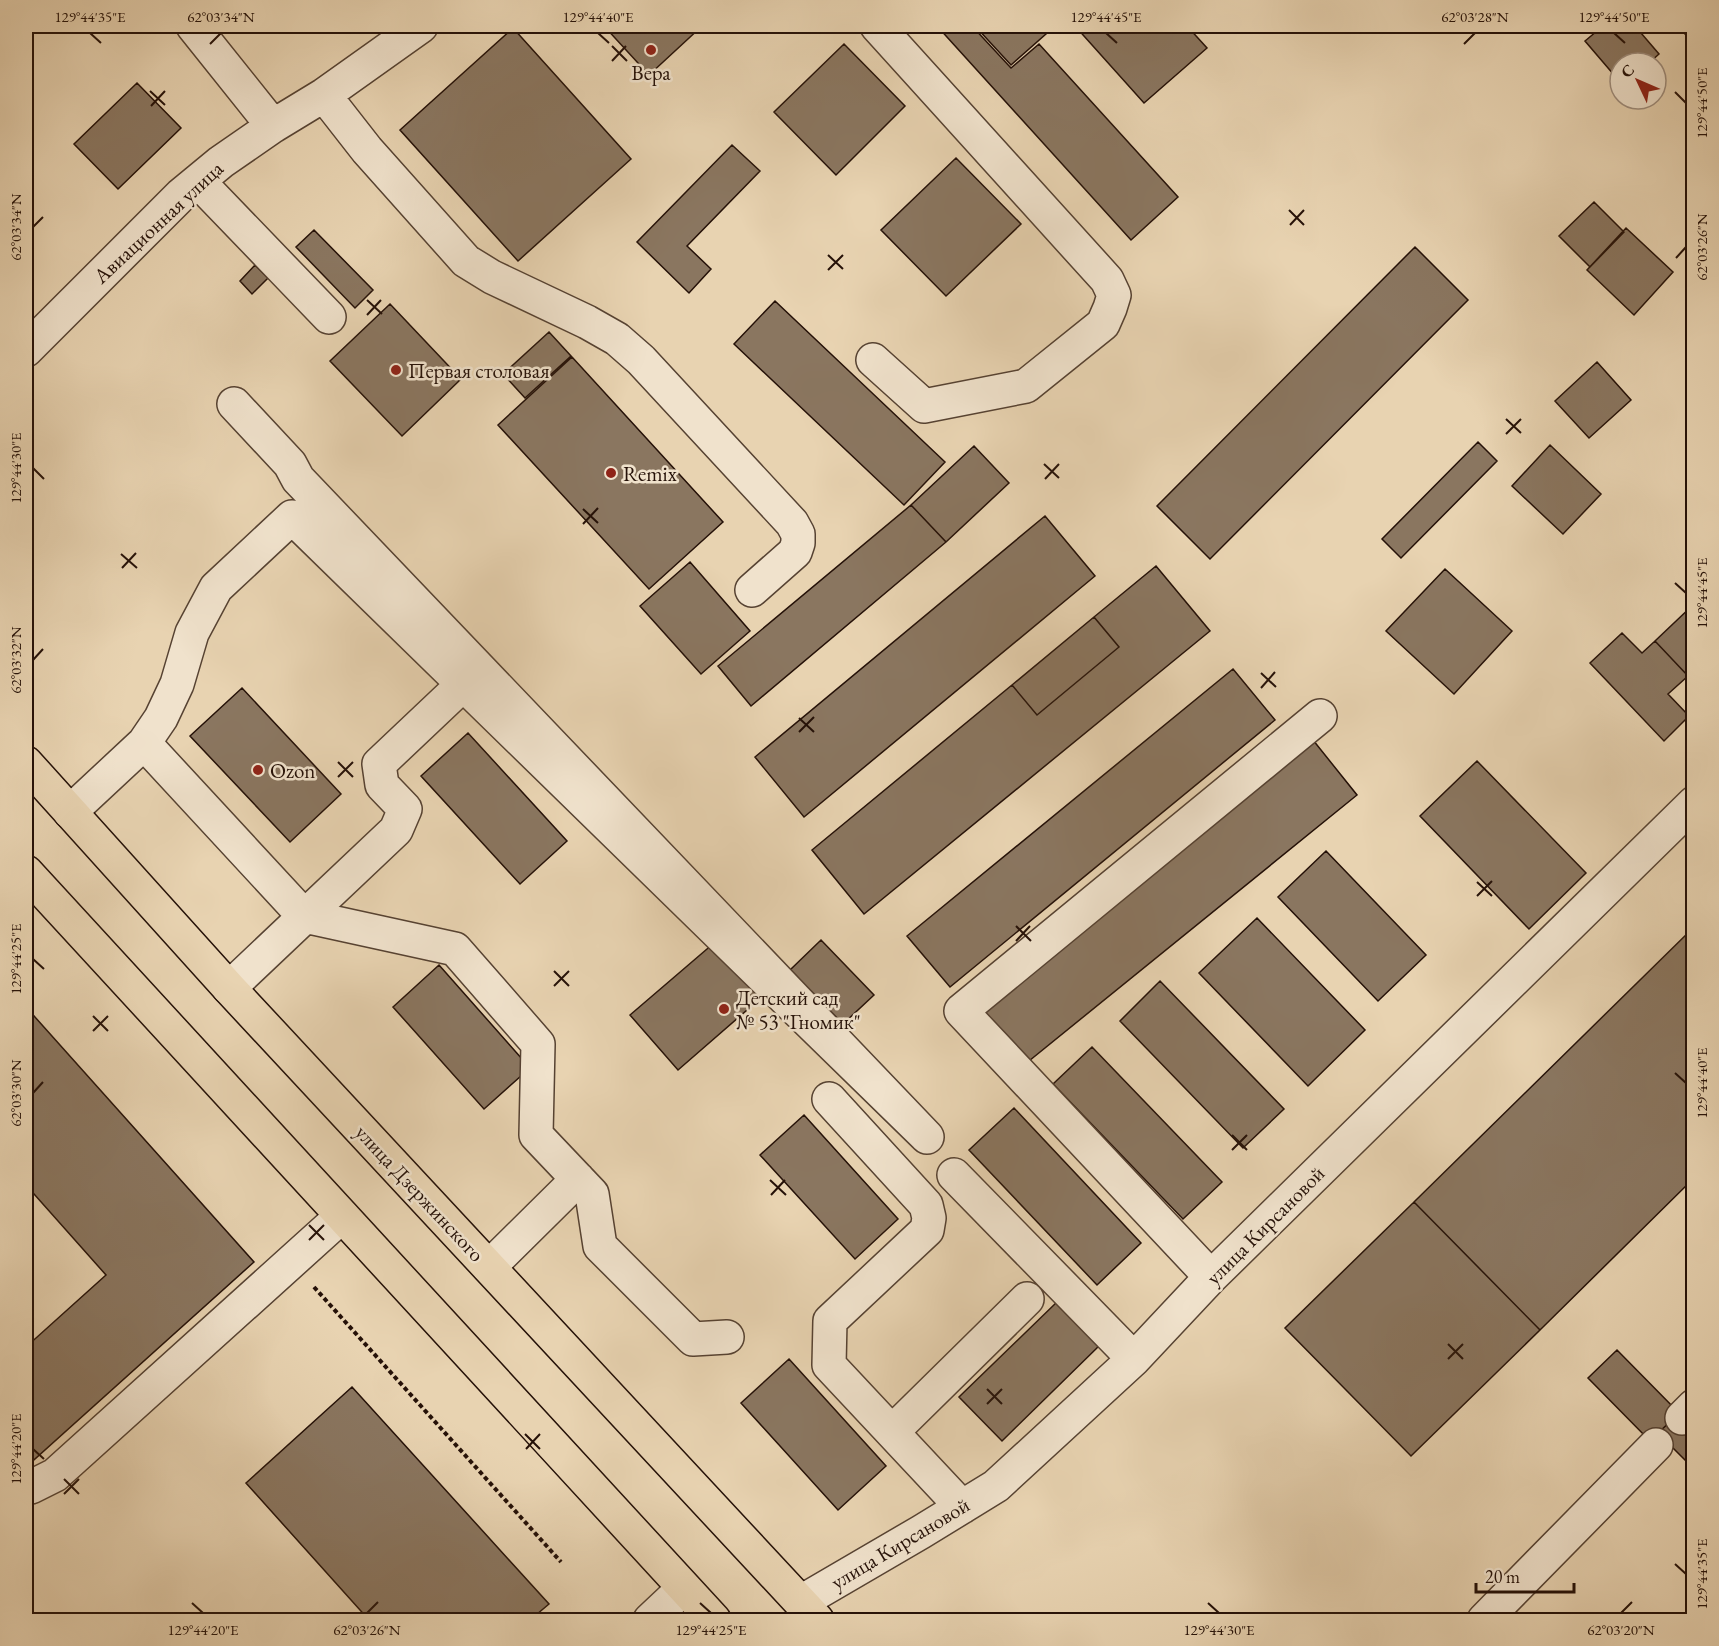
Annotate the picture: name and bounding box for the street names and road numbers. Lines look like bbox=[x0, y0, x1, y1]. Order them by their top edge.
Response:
street label: Авиационная улица bbox=[87, 154, 229, 290]
street label: улица Дзержинского bbox=[350, 1119, 490, 1267]
street label: улица Кирсановой bbox=[1200, 1160, 1330, 1290]
street label: улица Кирсановой bbox=[826, 1491, 974, 1595]

